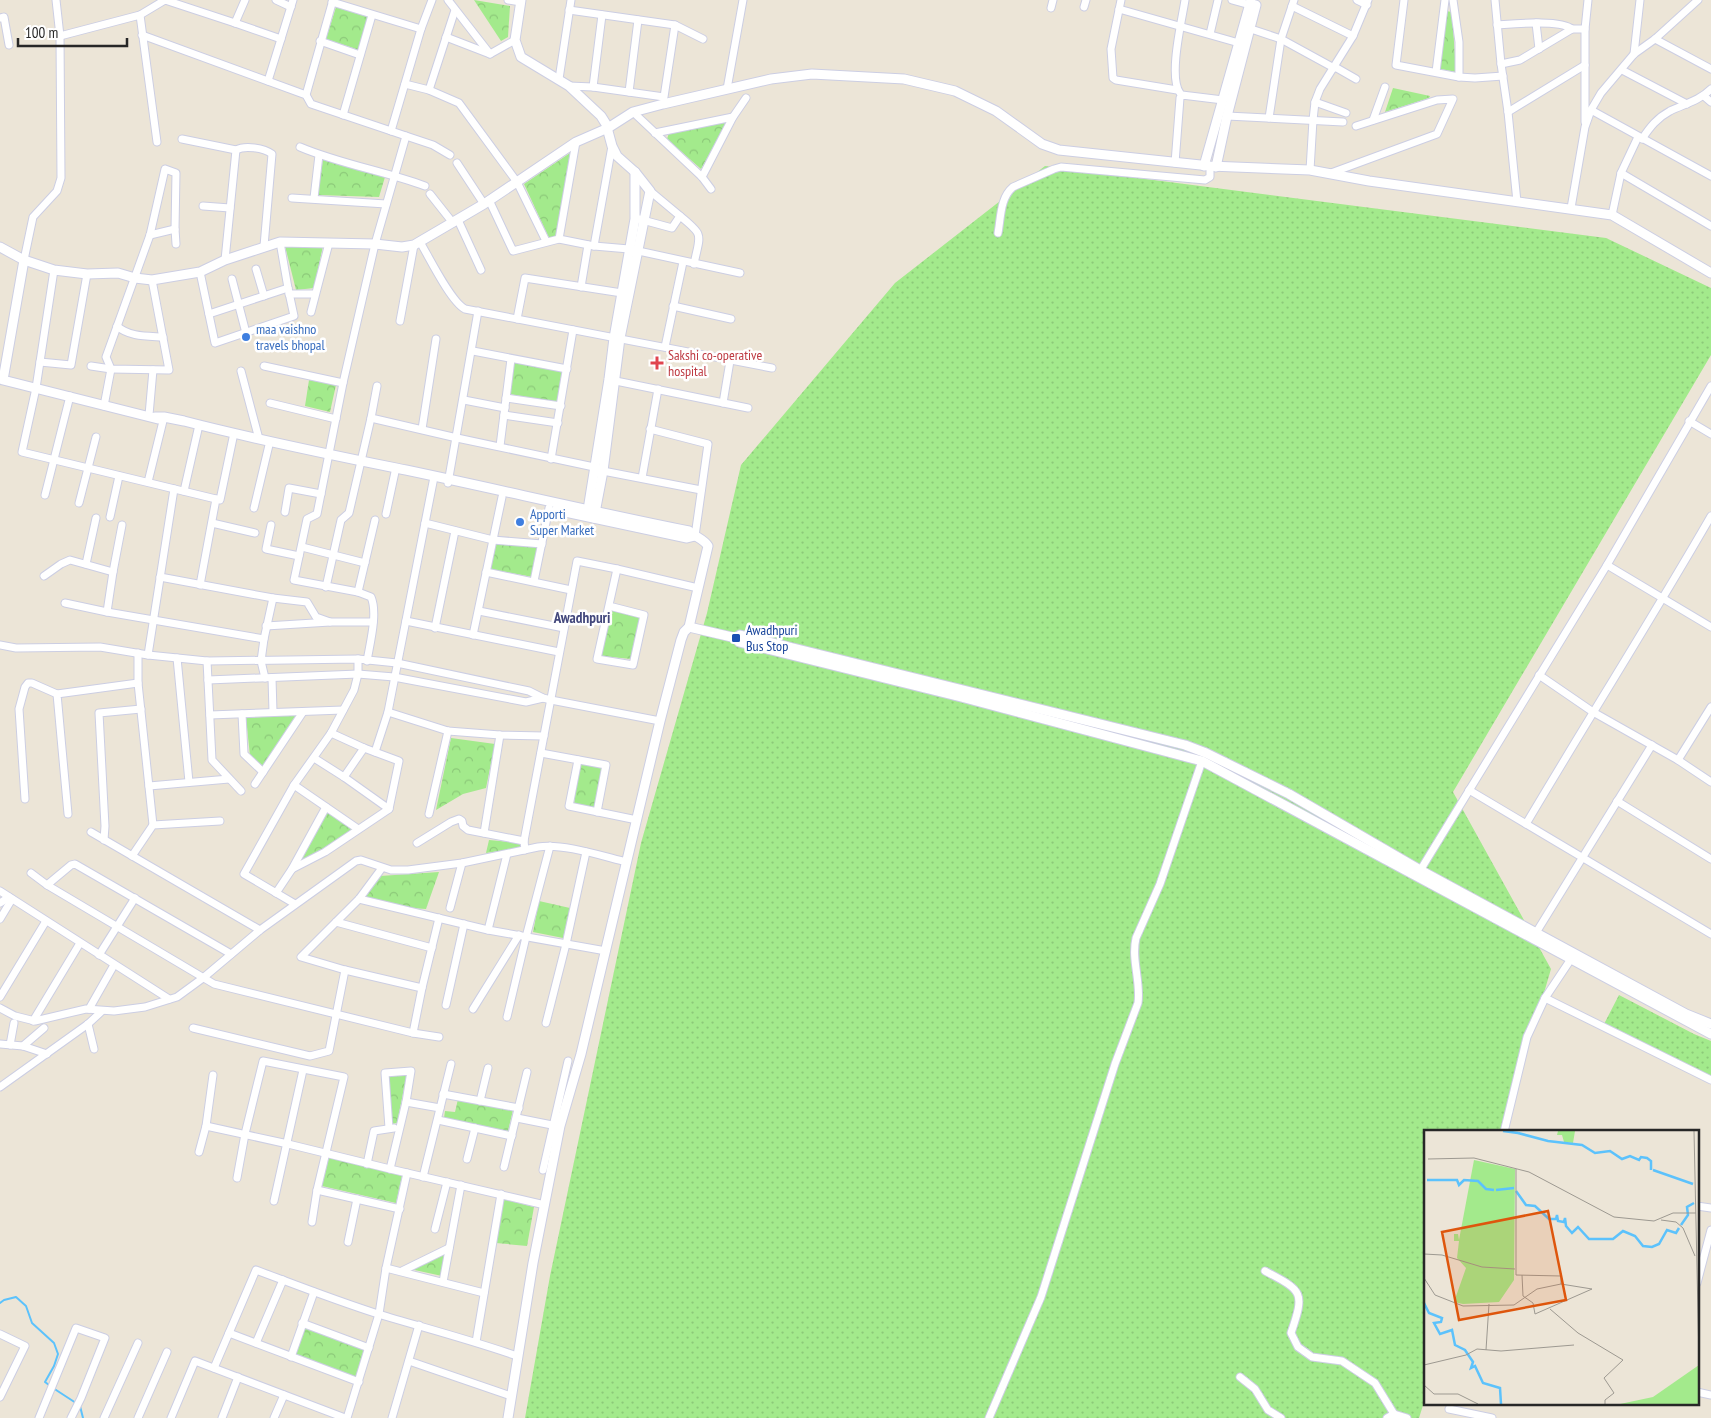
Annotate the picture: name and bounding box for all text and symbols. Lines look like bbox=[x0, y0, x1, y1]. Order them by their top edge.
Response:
scale bar bbox=[18, 15, 126, 47]
text: 100 m bbox=[25, 23, 58, 42]
place label: maa vaishno travels bhopal bbox=[256, 320, 325, 354]
marker: maa vaishno travels bhopal bbox=[240, 331, 252, 343]
place label: Sakshi co-operative hospital bbox=[668, 346, 762, 380]
marker: Sakshi co-operative hospital bbox=[650, 356, 664, 370]
place label: Apporti Super Market bbox=[530, 505, 594, 539]
marker: Apporti Super Market bbox=[514, 516, 526, 528]
district label: Awadhpuri bbox=[553, 608, 610, 627]
place label: Awadhpuri Bus Stop bbox=[746, 621, 797, 655]
marker: Awadhpuri Bus Stop bbox=[730, 632, 742, 644]
inset map bbox=[1424, 1130, 1698, 1406]

